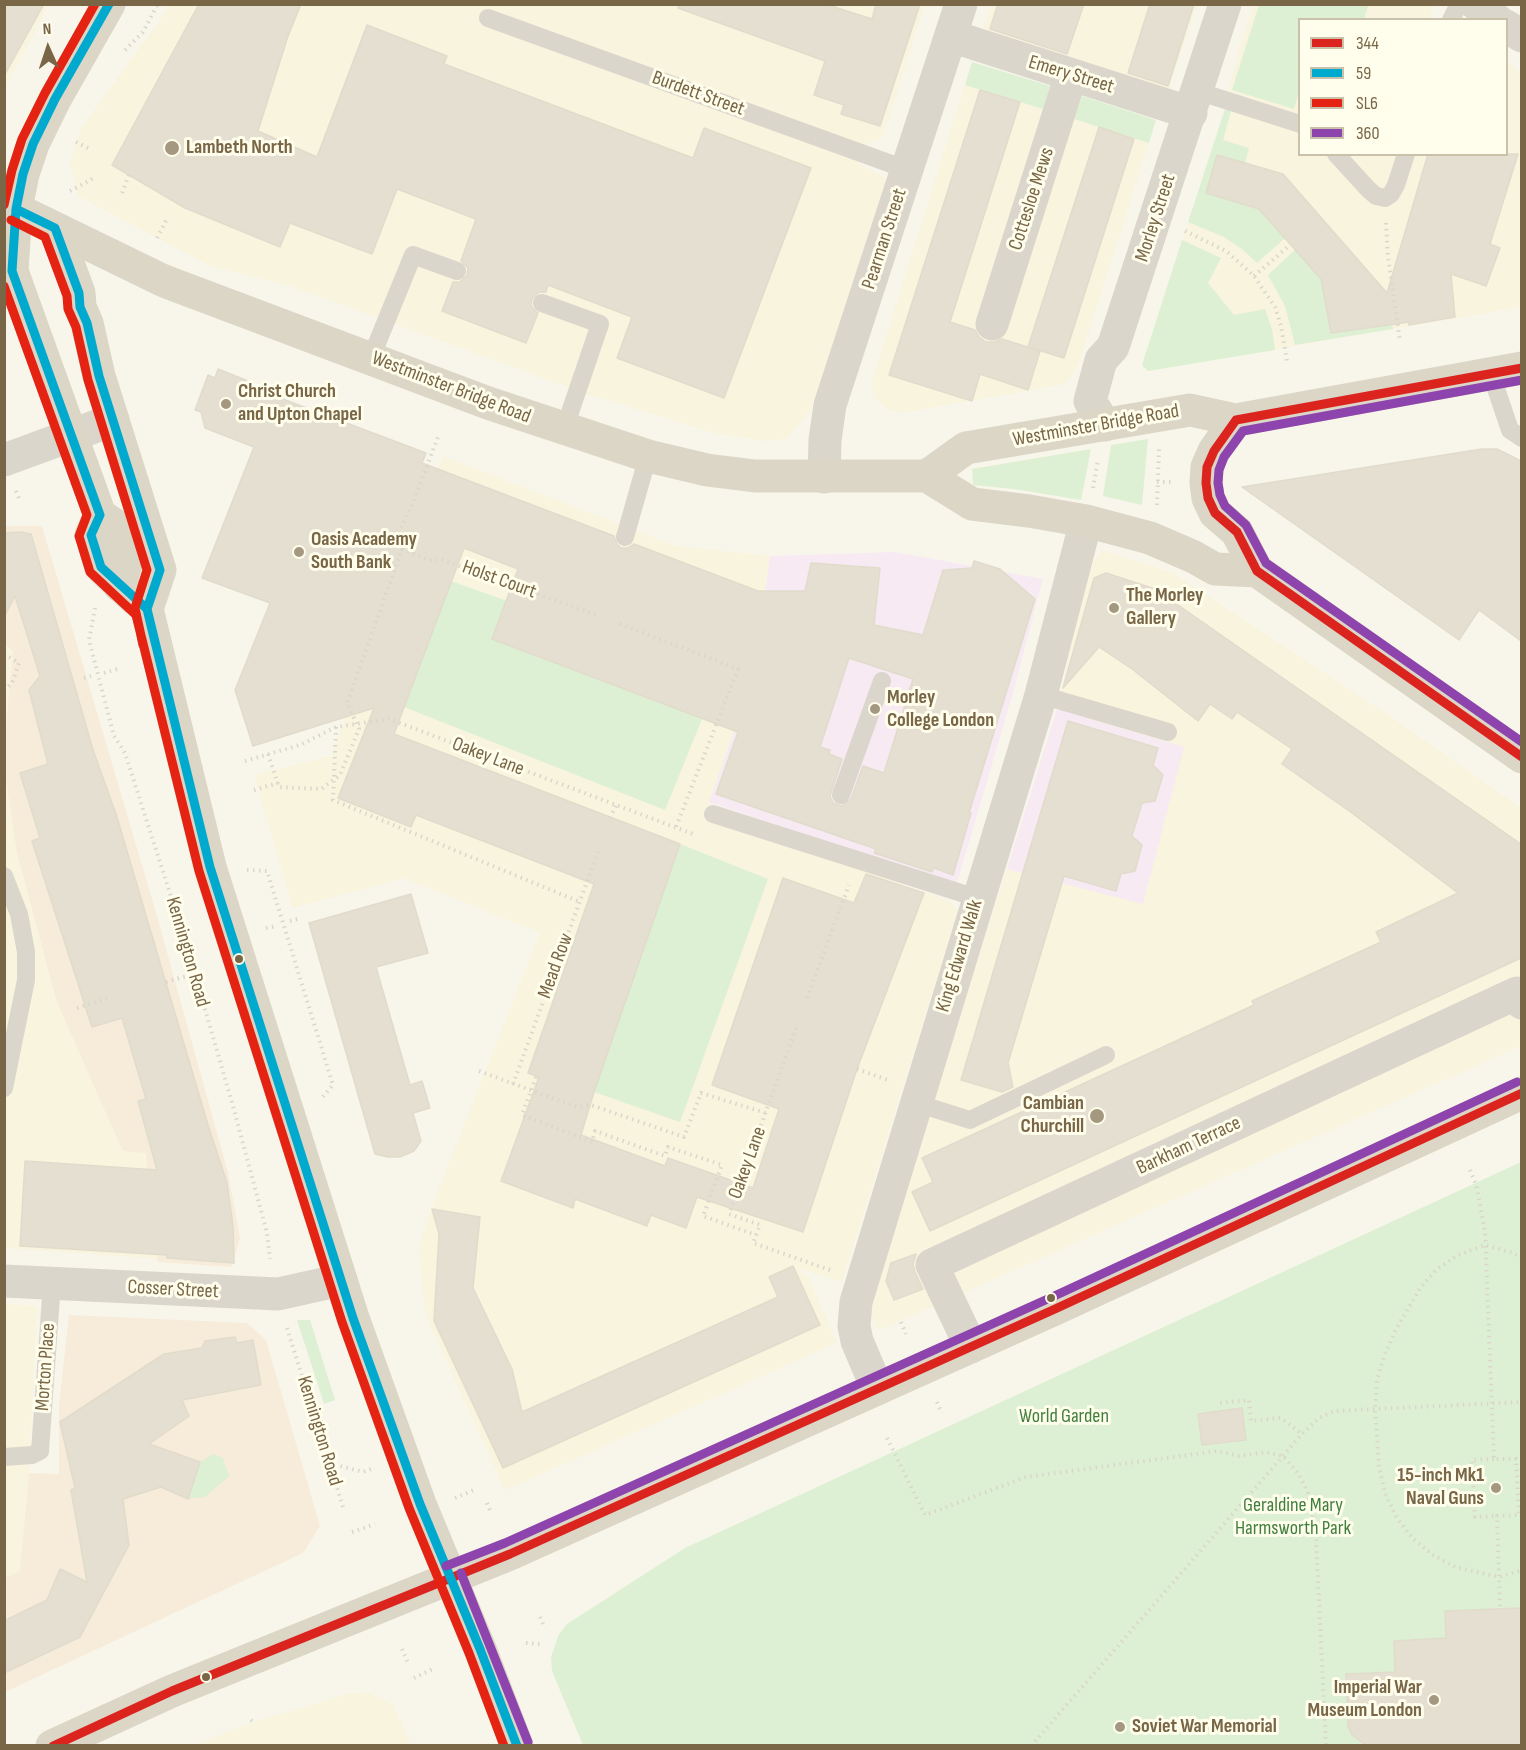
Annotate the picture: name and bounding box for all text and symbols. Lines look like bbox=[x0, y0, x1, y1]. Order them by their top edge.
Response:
north arrow bbox=[18, 18, 78, 78]
legend bbox=[1298, 18, 1508, 156]
text: N bbox=[42, 20, 52, 39]
text: 344 bbox=[1356, 33, 1379, 54]
street label: Emery Street bbox=[1025, 51, 1117, 99]
text: 59 bbox=[1356, 63, 1371, 84]
street label: Burdett Street bbox=[649, 66, 747, 122]
text: SL6 bbox=[1356, 93, 1378, 114]
text: 360 bbox=[1356, 123, 1379, 144]
place label: Lambeth North bbox=[186, 136, 293, 160]
marker: Lambeth North bbox=[163, 139, 181, 157]
street label: Cottesloe Mews bbox=[1004, 145, 1060, 253]
street label: Morley Street bbox=[1131, 171, 1181, 265]
street label: Pearman Street bbox=[857, 186, 913, 292]
street label: Westminster Bridge Road bbox=[368, 347, 534, 429]
place label: Christ Church and Upton Chapel bbox=[238, 380, 362, 427]
marker: Christ Church and Upton Chapel bbox=[219, 397, 233, 411]
street label: Westminster Bridge Road bbox=[1011, 400, 1181, 452]
place label: Oasis Academy South Bank bbox=[311, 528, 417, 575]
marker: Oasis Academy South Bank bbox=[292, 545, 306, 559]
street label: Holst Court bbox=[459, 556, 539, 604]
place label: The Morley Gallery bbox=[1126, 584, 1203, 631]
marker: The Morley Gallery bbox=[1107, 601, 1121, 615]
place label: Morley College London bbox=[887, 686, 994, 733]
marker: Morley College London bbox=[868, 702, 882, 716]
street label: Oakey Lane bbox=[449, 732, 527, 782]
street label: Kennington Road bbox=[160, 894, 214, 1010]
street label: King Edward Walk bbox=[932, 897, 988, 1015]
street label: Mead Row bbox=[533, 930, 579, 1002]
unlabelled marker bbox=[233, 953, 245, 965]
place label: Cambian Churchill bbox=[1021, 1092, 1084, 1139]
marker: Cambian Churchill bbox=[1088, 1107, 1106, 1125]
street label: Barkham Terrace bbox=[1133, 1111, 1245, 1181]
street label: Oakey Lane bbox=[724, 1124, 772, 1202]
street label: Cosser Street bbox=[127, 1276, 219, 1304]
unlabelled marker bbox=[1045, 1292, 1057, 1304]
street label: Morton Place bbox=[31, 1322, 61, 1412]
street label: Kennington Road bbox=[291, 1373, 347, 1489]
park label: World Garden bbox=[1019, 1405, 1109, 1429]
place label: 15-inch Mk1 Naval Guns bbox=[1397, 1464, 1484, 1511]
marker: 15-inch Mk1 Naval Guns bbox=[1489, 1481, 1503, 1495]
park label: Geraldine Mary Harmsworth Park bbox=[1235, 1494, 1351, 1541]
unlabelled marker bbox=[200, 1671, 212, 1683]
place label: Imperial War Museum London bbox=[1308, 1676, 1422, 1723]
marker: Imperial War Museum London bbox=[1427, 1693, 1441, 1707]
place label: Soviet War Memorial bbox=[1132, 1715, 1277, 1739]
marker: Soviet War Memorial bbox=[1113, 1720, 1127, 1734]

